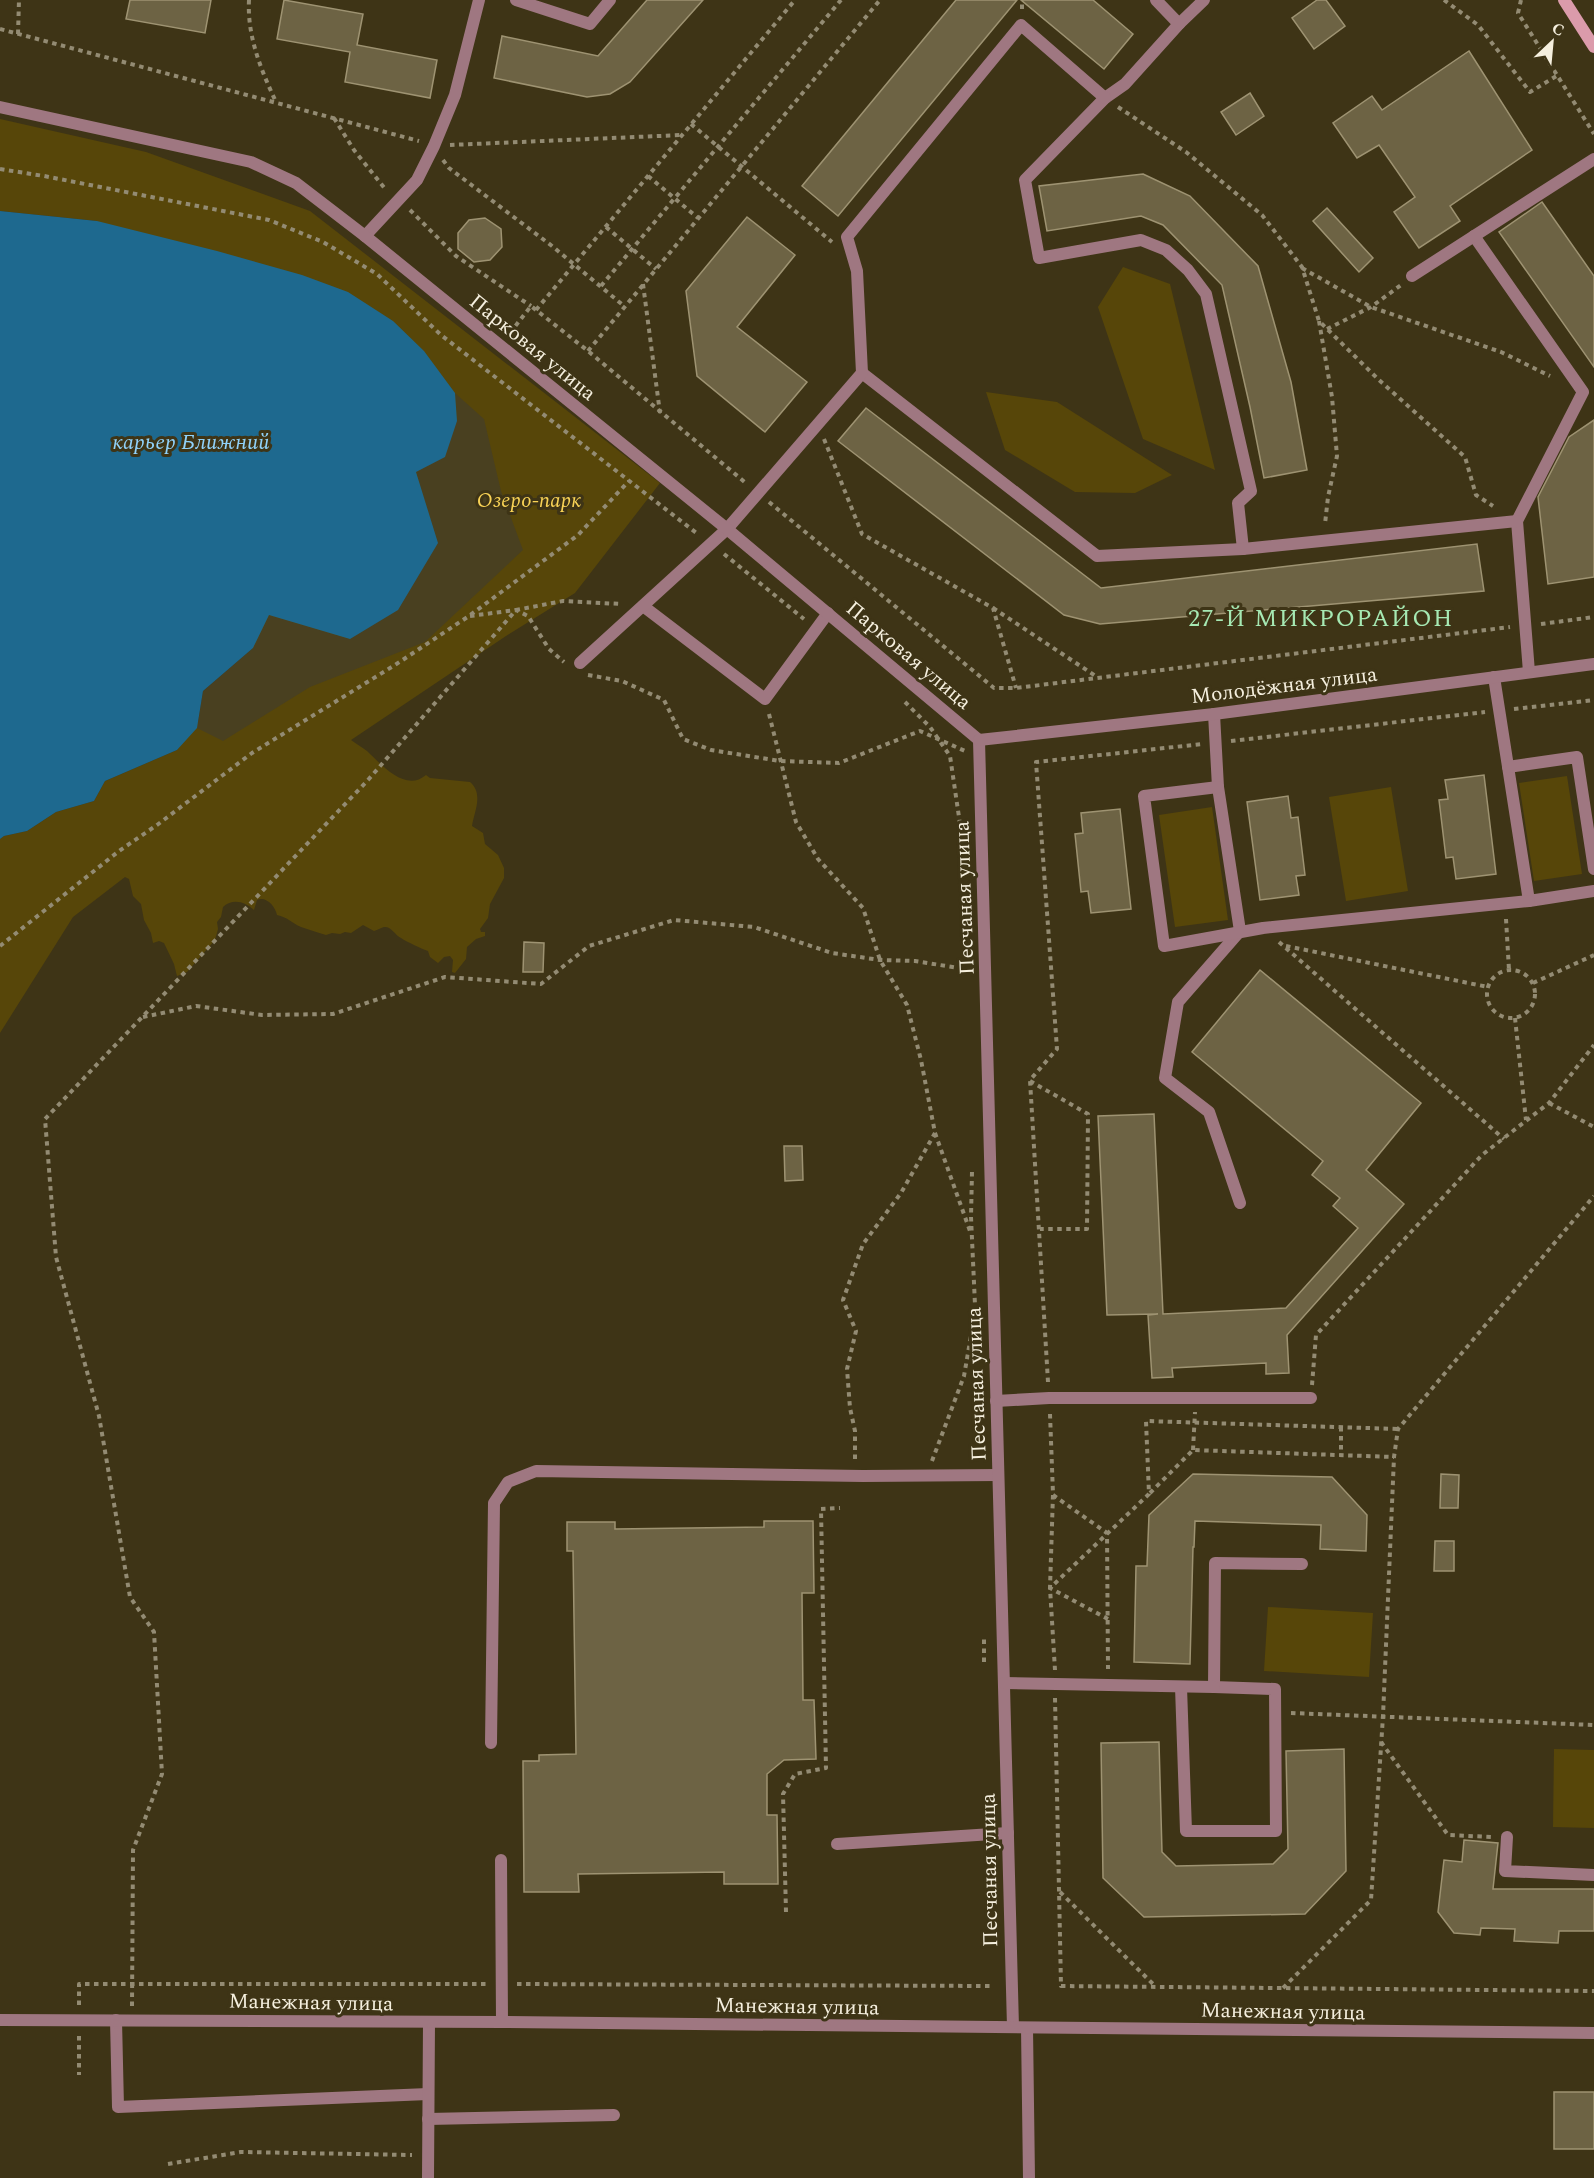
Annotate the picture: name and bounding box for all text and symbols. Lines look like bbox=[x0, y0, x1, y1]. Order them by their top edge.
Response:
north arrow bbox=[1522, 12, 1582, 72]
text: С bbox=[1548, 16, 1569, 43]
street label: Парковая улица bbox=[462, 286, 603, 410]
water label: карьер Ближний bbox=[112, 426, 270, 459]
park label: Озеро-парк bbox=[477, 485, 581, 517]
street label: Парковая улица bbox=[838, 593, 979, 719]
district label: 27-Й МИКРОРАЙОН bbox=[1188, 601, 1454, 637]
street label: Молодёжная улица bbox=[1189, 659, 1380, 713]
street label: Песчаная улица bbox=[946, 820, 984, 976]
street label: Песчаная улица bbox=[958, 1306, 996, 1462]
street label: Песчаная улица bbox=[973, 1792, 1007, 1947]
street label: Манежная улица bbox=[228, 1986, 394, 2020]
street label: Манежная улица bbox=[714, 1990, 880, 2024]
street label: Манежная улица bbox=[1200, 1995, 1366, 2029]

